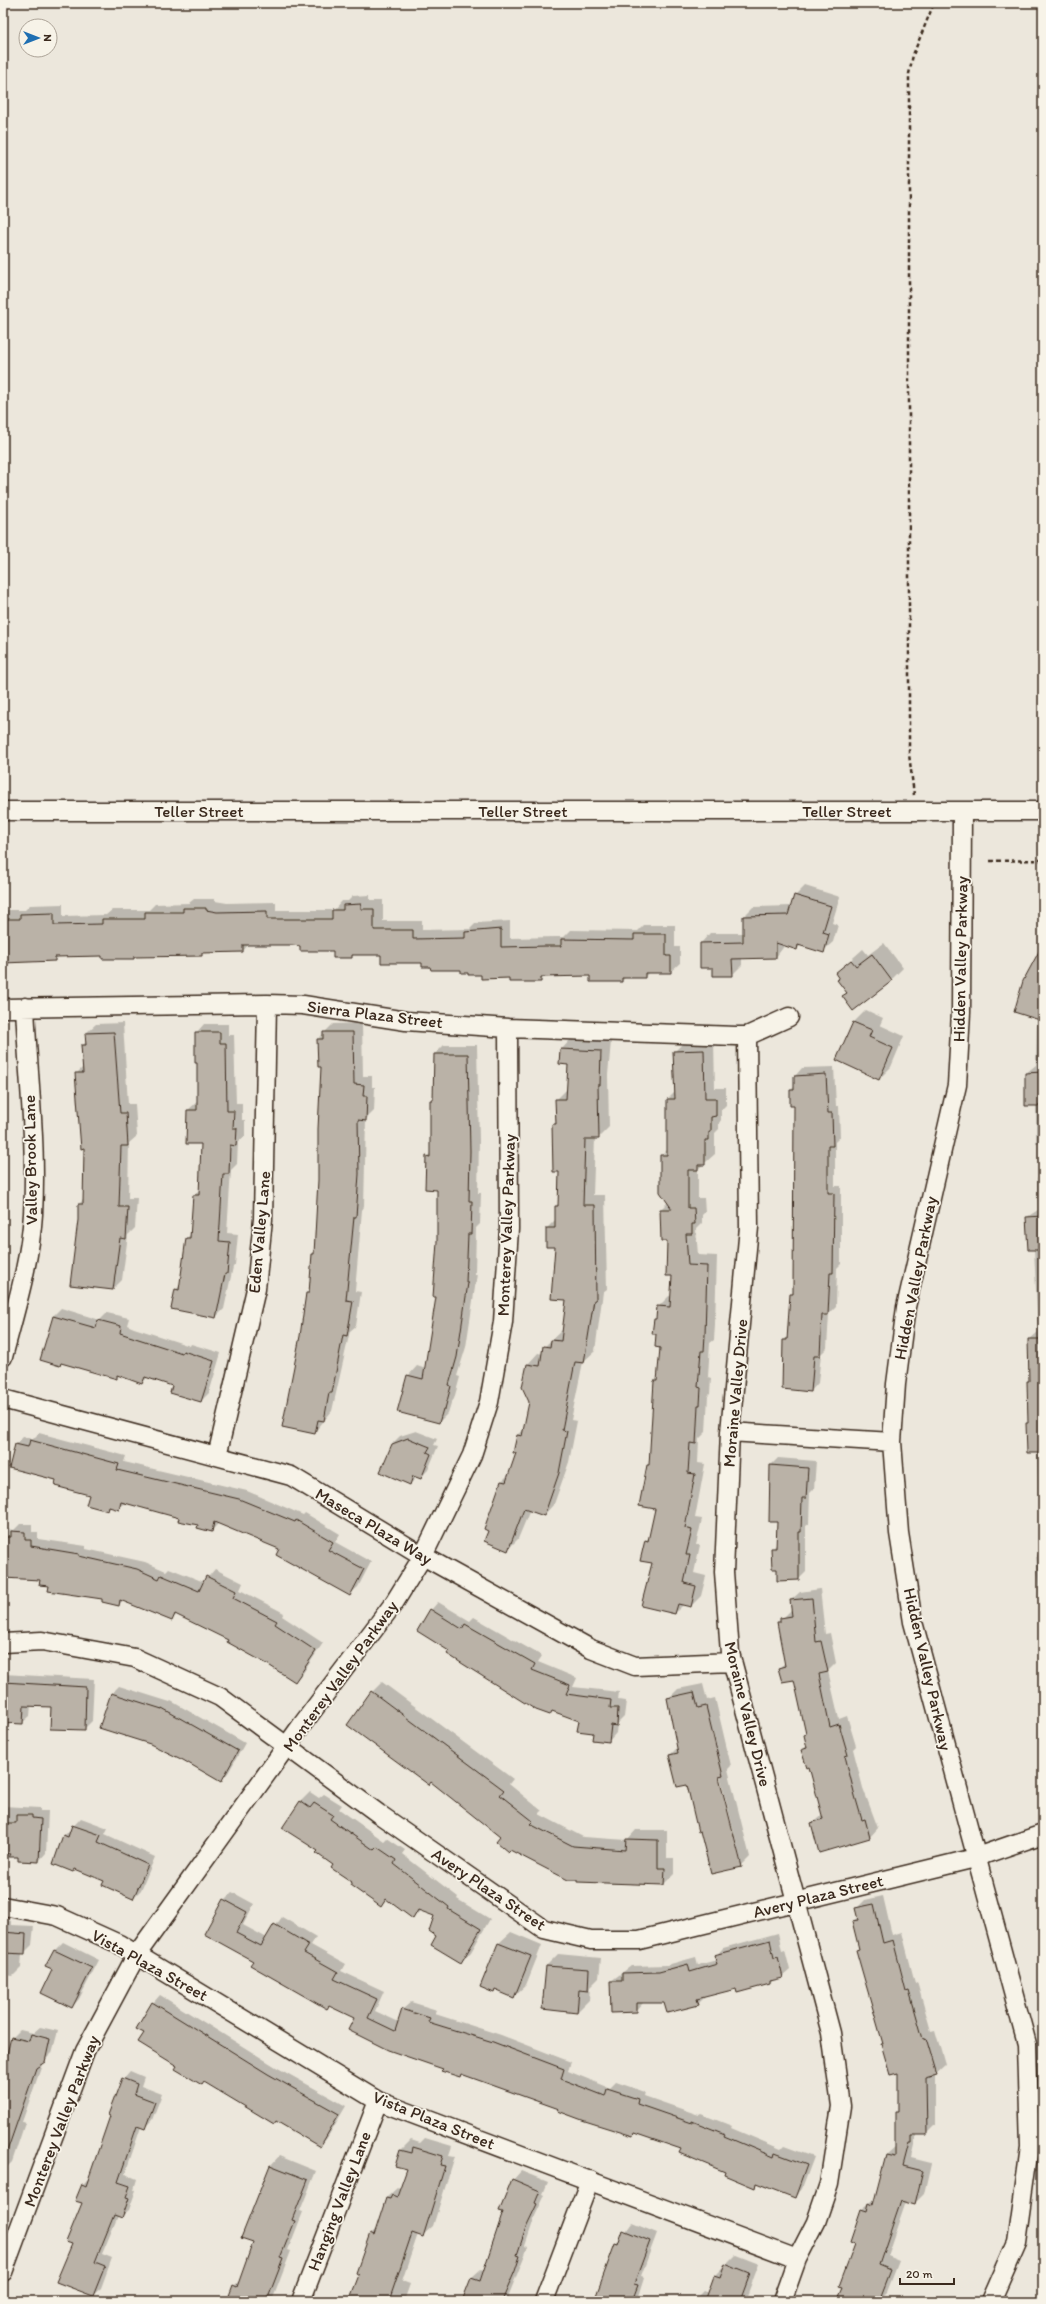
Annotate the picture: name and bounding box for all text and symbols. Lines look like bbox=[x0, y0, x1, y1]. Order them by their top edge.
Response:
north arrow bbox=[18, 18, 58, 58]
text: N bbox=[41, 34, 54, 42]
street label: Teller Street bbox=[154, 801, 244, 821]
street label: Teller Street bbox=[478, 801, 568, 821]
street label: Teller Street bbox=[802, 801, 892, 821]
street label: Hidden Valley Parkway bbox=[949, 876, 971, 1042]
street label: Sierra Plaza Street bbox=[306, 996, 444, 1032]
street label: Valley Brook Lane bbox=[19, 1095, 41, 1225]
street label: Monterey Valley Parkway bbox=[493, 1133, 519, 1317]
street label: Eden Valley Lane bbox=[244, 1170, 274, 1294]
street label: Hidden Valley Parkway bbox=[889, 1194, 941, 1362]
street label: Moraine Valley Drive bbox=[719, 1318, 751, 1468]
street label: Maseca Plaza Way bbox=[312, 1483, 436, 1569]
street label: Hidden Valley Parkway bbox=[900, 1586, 956, 1752]
street label: Monterey Valley Parkway bbox=[278, 1596, 402, 1756]
street label: Moraine Valley Drive bbox=[720, 1639, 776, 1789]
street label: Avery Plaza Street bbox=[428, 1843, 550, 1935]
street label: Avery Plaza Street bbox=[751, 1870, 886, 1922]
street label: Vista Plaza Street bbox=[88, 1925, 212, 2005]
street label: Monterey Valley Parkway bbox=[19, 2032, 103, 2210]
street label: Vista Plaza Street bbox=[370, 2086, 498, 2154]
street label: Hanging Valley Lane bbox=[303, 2128, 375, 2274]
scale bar bbox=[900, 2260, 954, 2286]
text: 20 m bbox=[906, 2267, 933, 2281]

